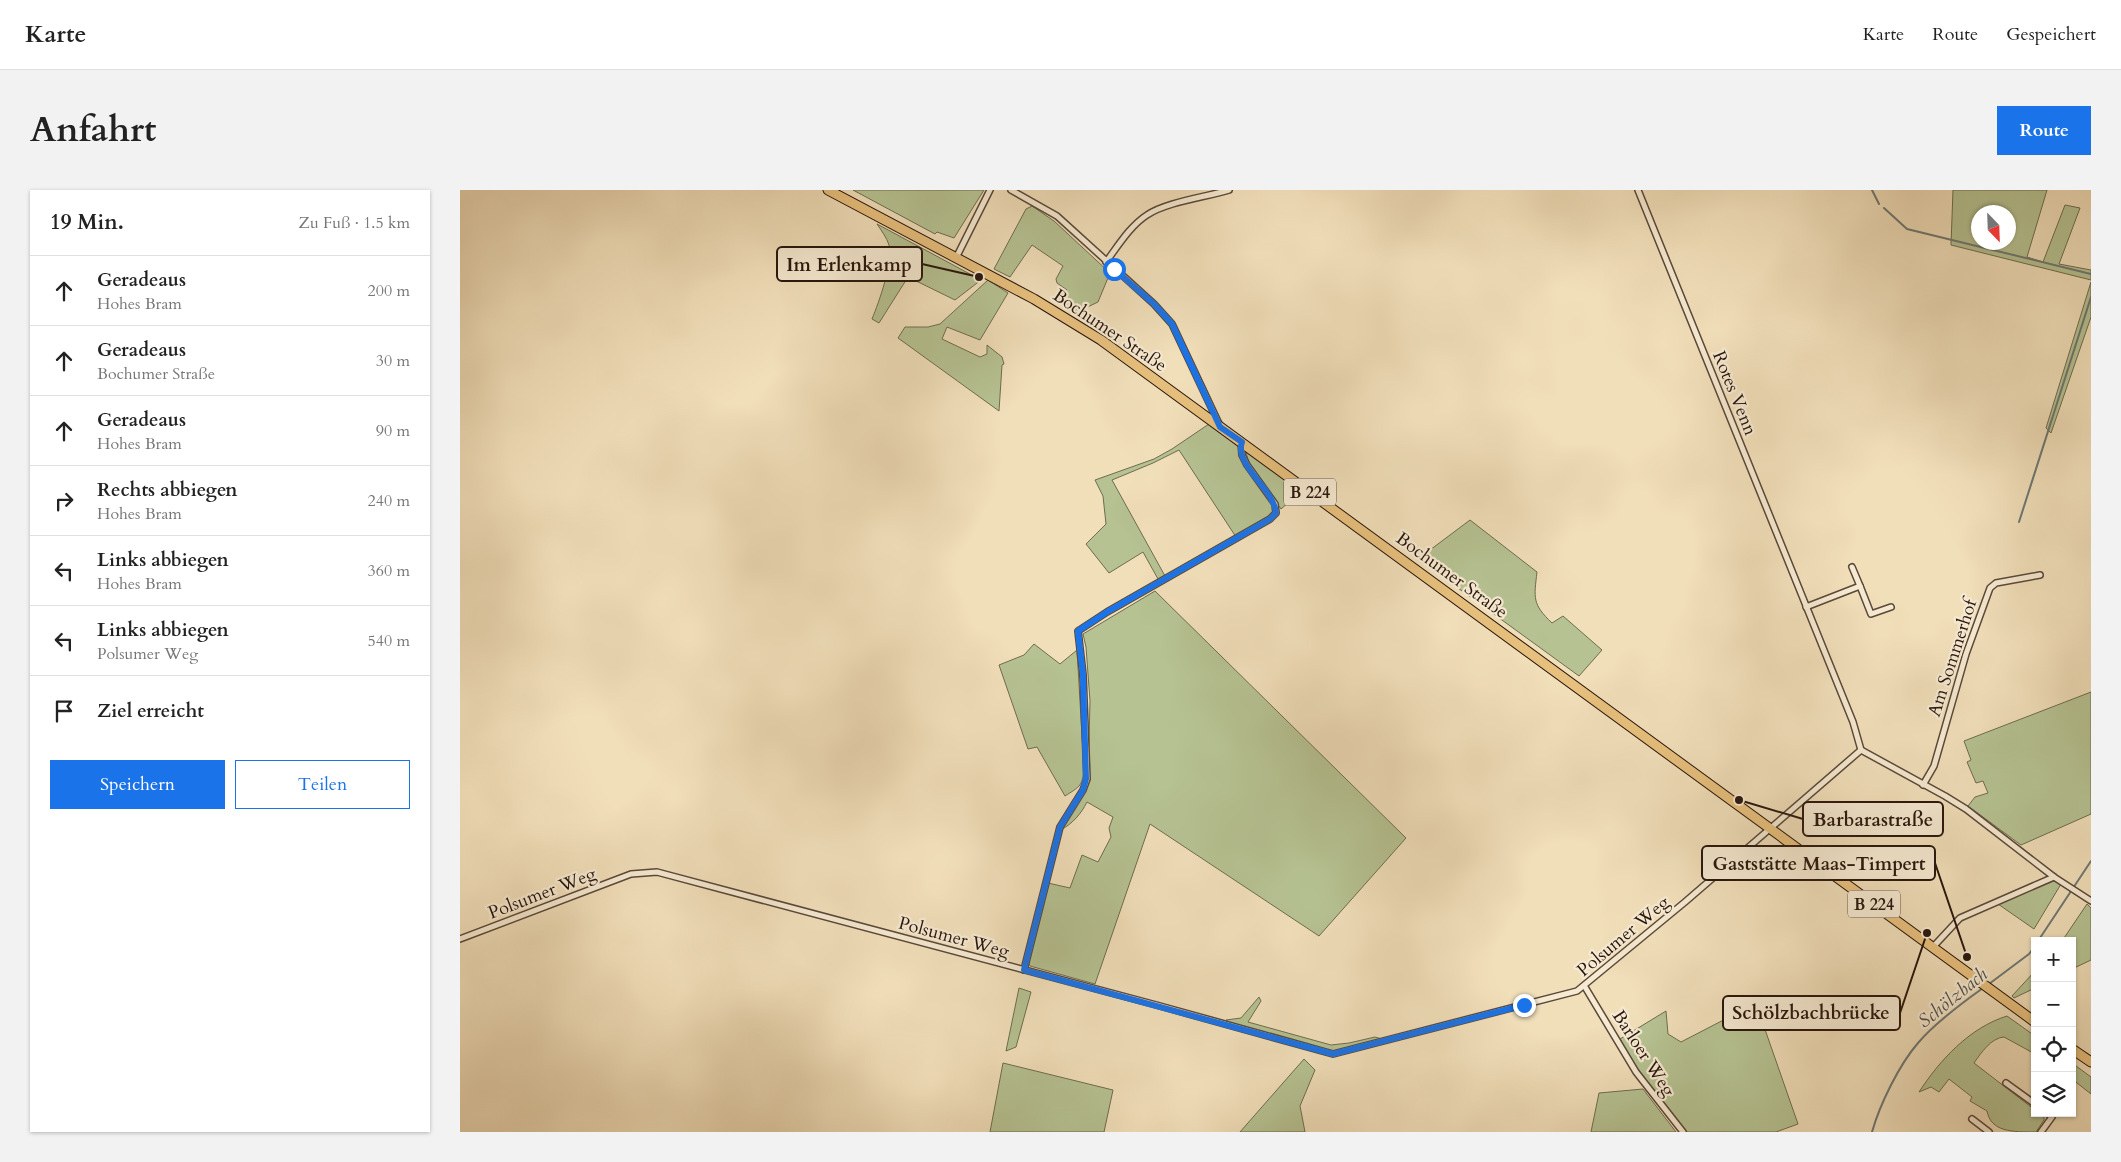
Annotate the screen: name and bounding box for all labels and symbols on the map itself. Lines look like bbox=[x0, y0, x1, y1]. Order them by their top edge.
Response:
north arrow bbox=[1971, 205, 2016, 250]
callout: Im Erlenkamp bbox=[777, 247, 922, 281]
text: Im Erlenkamp bbox=[786, 252, 912, 278]
route start bbox=[1103, 258, 1126, 281]
street label: Bochumer Straße bbox=[1048, 283, 1172, 378]
street label: Rotes Venn bbox=[1706, 347, 1763, 440]
road number: B 224 bbox=[1284, 478, 1336, 506]
street label: Bochumer Straße bbox=[1391, 526, 1513, 625]
street label: Am Sommerhof bbox=[1922, 593, 1984, 720]
callout: Barbarastraße bbox=[1803, 802, 1943, 836]
text: Barbarastraße bbox=[1813, 807, 1933, 833]
callout: Gaststätte Maas-Timpert bbox=[1702, 846, 1935, 880]
text: Gaststätte Maas-Timpert bbox=[1712, 851, 1926, 877]
street label: Polsumer Weg bbox=[485, 861, 601, 926]
street label: Polsumer Weg bbox=[1572, 890, 1676, 983]
road number: B 224 bbox=[1848, 891, 1900, 918]
street label: Polsumer Weg bbox=[896, 911, 1013, 965]
water label: Schölzbach bbox=[1912, 962, 1993, 1034]
route end bbox=[1513, 994, 1536, 1017]
callout: Schölzbachbrücke bbox=[1723, 996, 1900, 1030]
text: Schölzbachbrücke bbox=[1732, 1000, 1890, 1026]
street label: Barloer Weg bbox=[1606, 1005, 1681, 1102]

